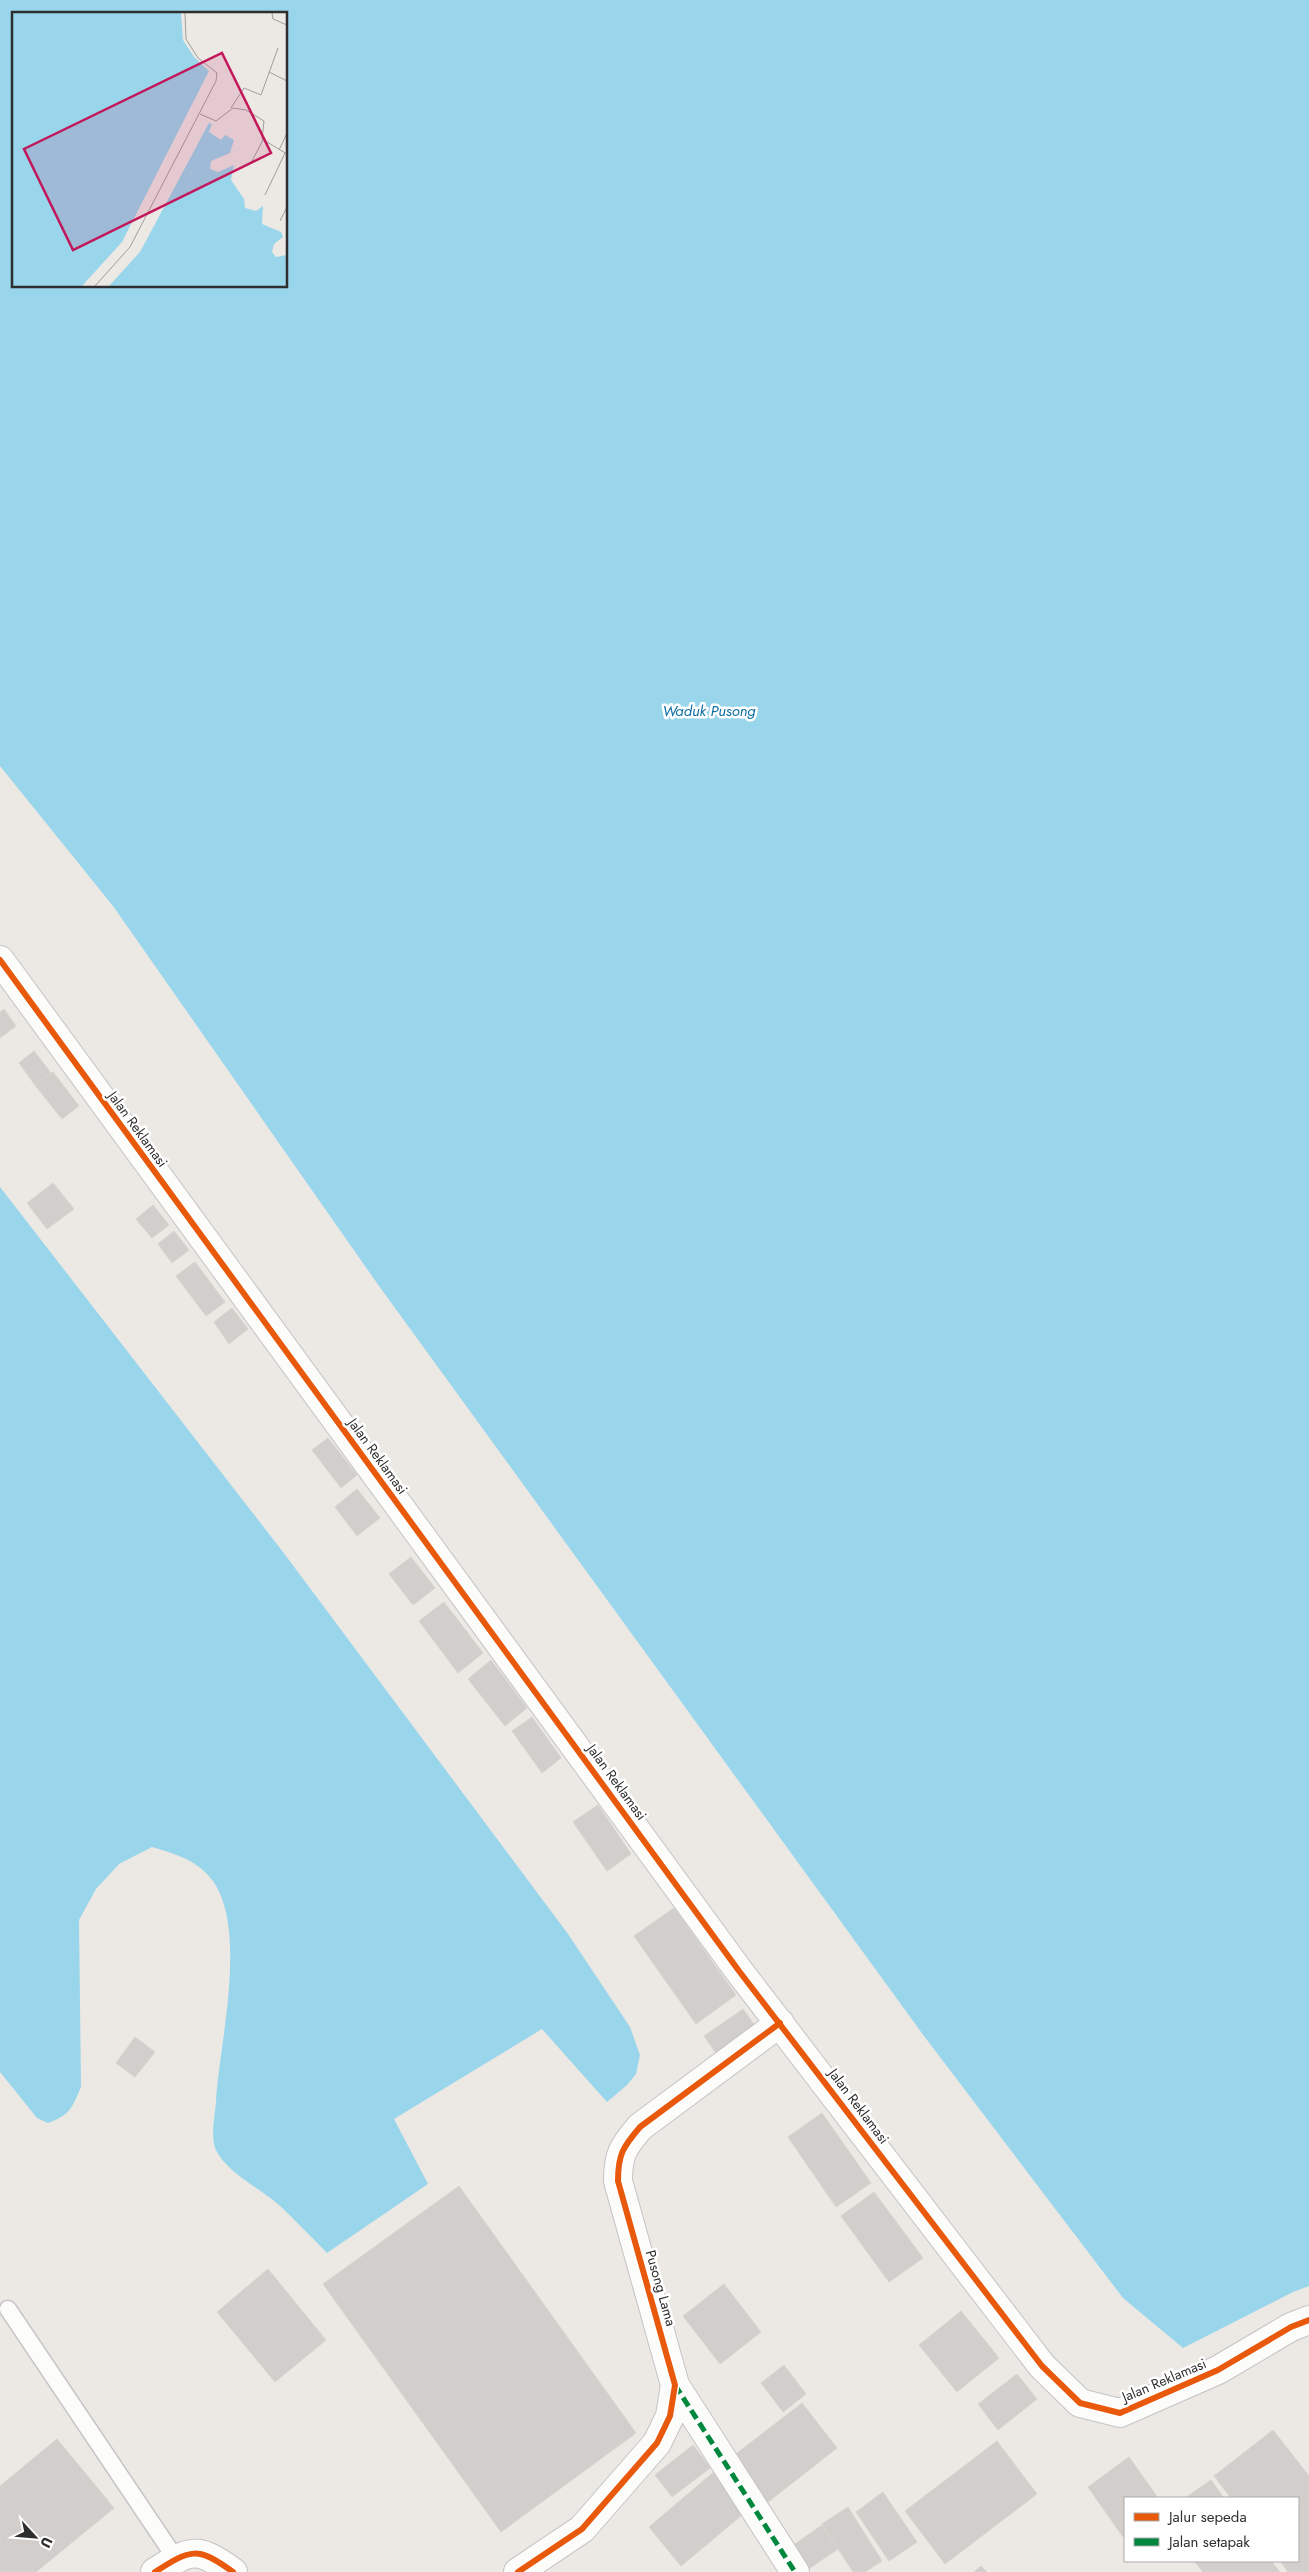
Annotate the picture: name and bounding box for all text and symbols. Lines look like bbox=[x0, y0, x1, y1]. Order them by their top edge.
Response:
inset map bbox=[12, 12, 288, 288]
water label: Waduk Pusong bbox=[662, 700, 756, 722]
street label: Jalan Reklamasi bbox=[102, 1085, 172, 1171]
street label: Jalan Reklamasi bbox=[342, 1412, 412, 1498]
street label: Jalan Reklamasi bbox=[581, 1738, 651, 1824]
street label: Jalan Reklamasi bbox=[823, 2063, 894, 2148]
street label: Pusong Lama bbox=[641, 2248, 681, 2328]
street label: Jalan Reklamasi bbox=[1117, 2353, 1209, 2408]
legend bbox=[1124, 2497, 1299, 2562]
text: Jalur sepeda bbox=[1167, 2506, 1247, 2528]
north arrow bbox=[10, 2512, 60, 2562]
text: Jalan setapak bbox=[1167, 2531, 1250, 2553]
text: U bbox=[36, 2534, 58, 2551]

